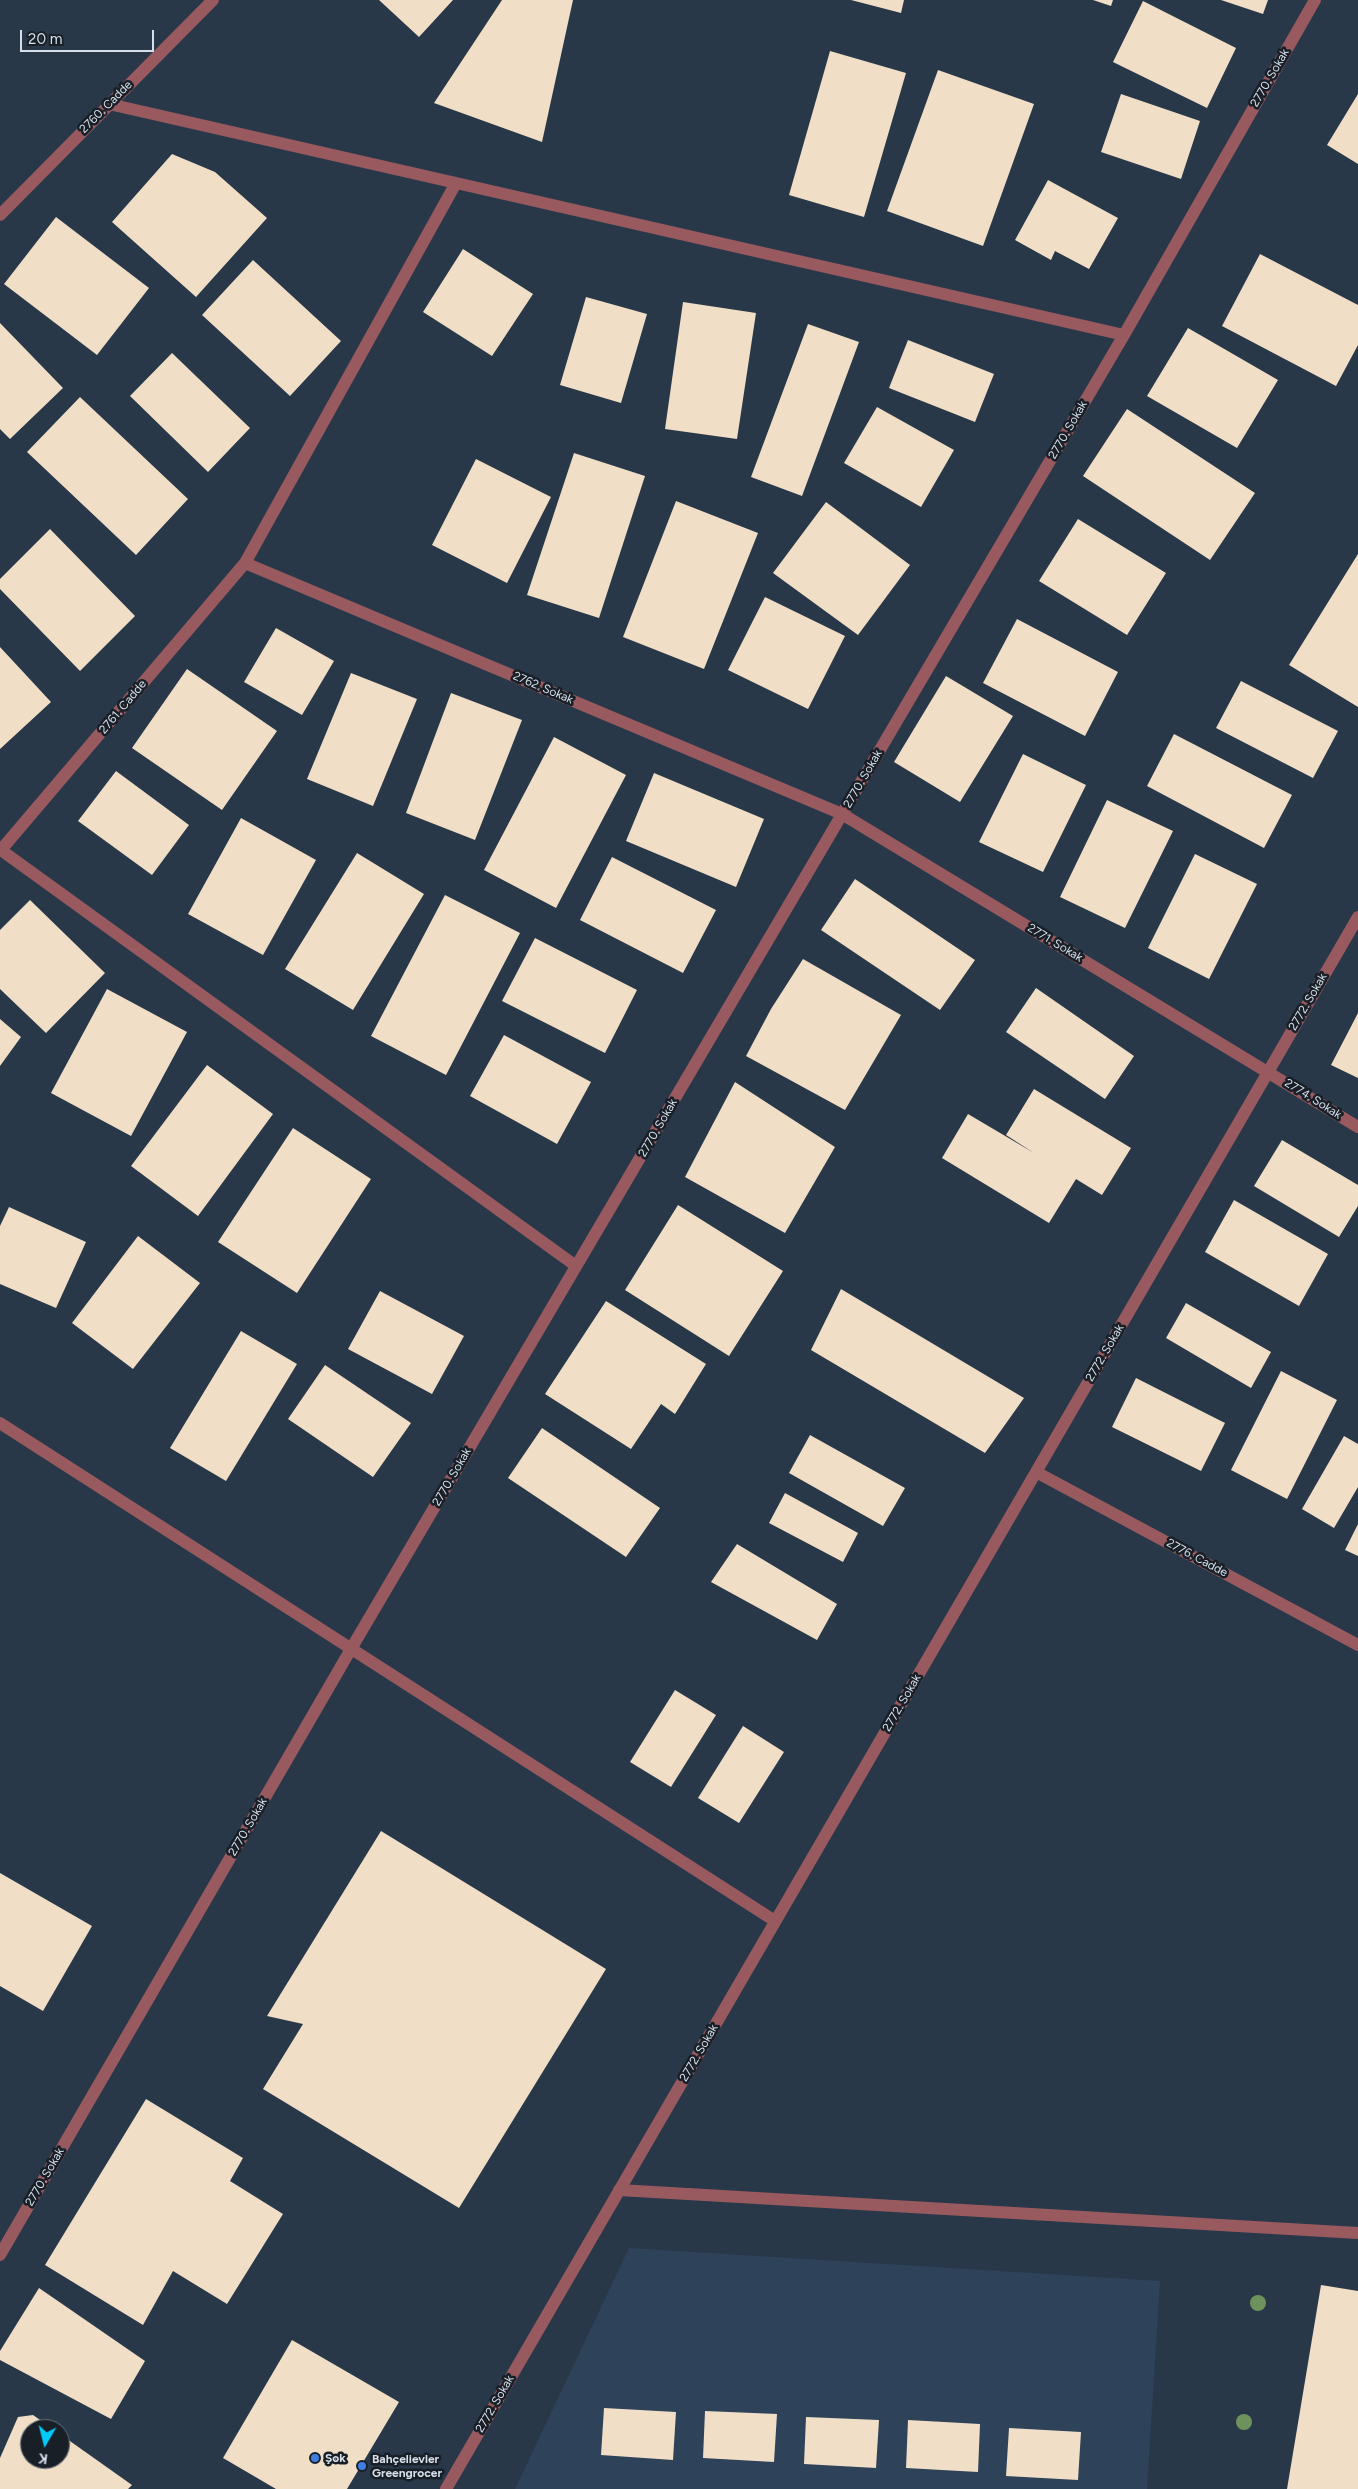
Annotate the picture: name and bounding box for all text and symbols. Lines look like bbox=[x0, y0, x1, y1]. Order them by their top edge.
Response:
scale bar bbox=[22, 20, 156, 52]
text: 20 m bbox=[28, 30, 62, 48]
street label: 2770. Sokak bbox=[1248, 46, 1292, 110]
street label: 2760. Cadde bbox=[77, 78, 135, 136]
street label: 2770. Sokak bbox=[1046, 398, 1090, 462]
street label: 2762. Sokak bbox=[511, 669, 575, 707]
street label: 2761. Cadde bbox=[96, 677, 150, 737]
street label: 2770. Sokak bbox=[841, 747, 885, 811]
street label: 2771. Sokak bbox=[1025, 921, 1085, 965]
street label: 2772. Sokak bbox=[1286, 971, 1330, 1033]
street label: 2774. Sokak bbox=[1282, 1076, 1344, 1122]
street label: 2770. Sokak bbox=[636, 1096, 680, 1160]
street label: 2772. Sokak bbox=[1083, 1322, 1127, 1384]
street label: 2770. Sokak bbox=[430, 1445, 474, 1509]
street label: 2776. Cadde bbox=[1164, 1536, 1230, 1580]
street label: 2772. Sokak bbox=[880, 1672, 924, 1734]
street label: 2770. Sokak bbox=[226, 1795, 270, 1859]
street label: 2772. Sokak bbox=[677, 2022, 721, 2084]
street label: 2770. Sokak bbox=[23, 2145, 67, 2209]
street label: 2772. Sokak bbox=[473, 2373, 517, 2435]
north arrow bbox=[20, 2419, 70, 2469]
text: K bbox=[37, 2449, 49, 2467]
place label: Şok bbox=[325, 2451, 346, 2465]
marker: Şok bbox=[309, 2452, 321, 2464]
place label: Bahçelievler Greengrocer bbox=[372, 2452, 442, 2480]
marker: Bahçelievler Greengrocer bbox=[356, 2460, 368, 2472]

